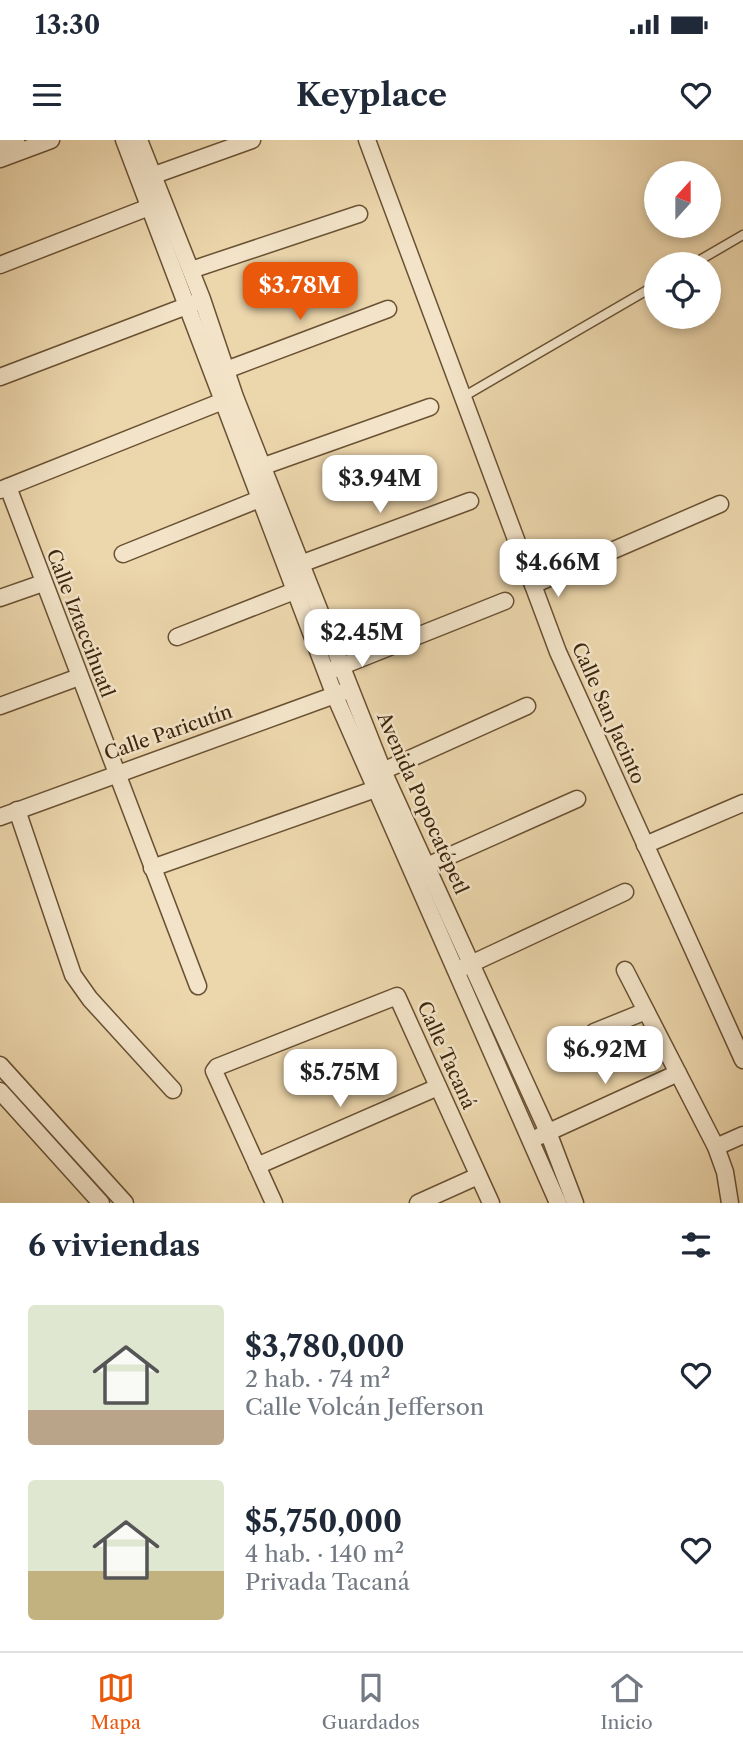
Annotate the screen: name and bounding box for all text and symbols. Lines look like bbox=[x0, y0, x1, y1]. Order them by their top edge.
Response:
text: 13:30 bbox=[35, 9, 100, 41]
text: Keyplace bbox=[296, 75, 447, 114]
icon: menu bbox=[28, 76, 66, 114]
icon: heart bbox=[677, 76, 715, 114]
north arrow bbox=[644, 161, 721, 238]
map controls bbox=[644, 161, 721, 329]
button: locate bbox=[644, 252, 721, 329]
pin: $3.78M bbox=[243, 262, 357, 322]
text: $3.78M bbox=[259, 271, 341, 299]
pin: $3.94M bbox=[323, 456, 437, 515]
text: $3.94M bbox=[338, 464, 422, 492]
pin: $4.66M bbox=[501, 540, 615, 599]
street label: Calle Iztaccihuatl bbox=[42, 546, 120, 701]
text: $4.66M bbox=[516, 548, 600, 576]
pin: $2.45M bbox=[305, 610, 419, 669]
text: $2.45M bbox=[320, 618, 404, 646]
street label: Calle San Jacinto bbox=[567, 639, 650, 788]
street label: Calle Paricutín bbox=[101, 700, 235, 765]
street label: Avenida Popocatépetl bbox=[372, 708, 473, 898]
street label: Calle Tacaná bbox=[413, 998, 481, 1113]
pin: $6.92M bbox=[548, 1026, 662, 1086]
text: $6.92M bbox=[563, 1035, 647, 1063]
pin: $5.75M bbox=[283, 1049, 397, 1109]
text: $5.75M bbox=[300, 1058, 380, 1086]
icon: filters bbox=[677, 1226, 715, 1264]
text: 6 viviendas bbox=[28, 1227, 200, 1264]
text: $3,780,000 bbox=[245, 1328, 405, 1365]
icon: home bbox=[84, 1333, 168, 1417]
icon: heart bbox=[677, 1356, 715, 1394]
text: 2 hab. · 74 m² bbox=[245, 1365, 390, 1393]
text: Calle Volcán Jefferson bbox=[245, 1393, 484, 1421]
text: $5,750,000 bbox=[245, 1503, 402, 1540]
icon: home bbox=[84, 1508, 168, 1592]
icon: heart bbox=[677, 1531, 715, 1569]
text: 4 hab. · 140 m² bbox=[245, 1540, 404, 1568]
text: Privada Tacaná bbox=[245, 1568, 410, 1596]
tab: Mapa bbox=[90, 1669, 141, 1734]
tab: Guardados bbox=[322, 1669, 420, 1734]
tab: Inicio bbox=[600, 1669, 653, 1734]

